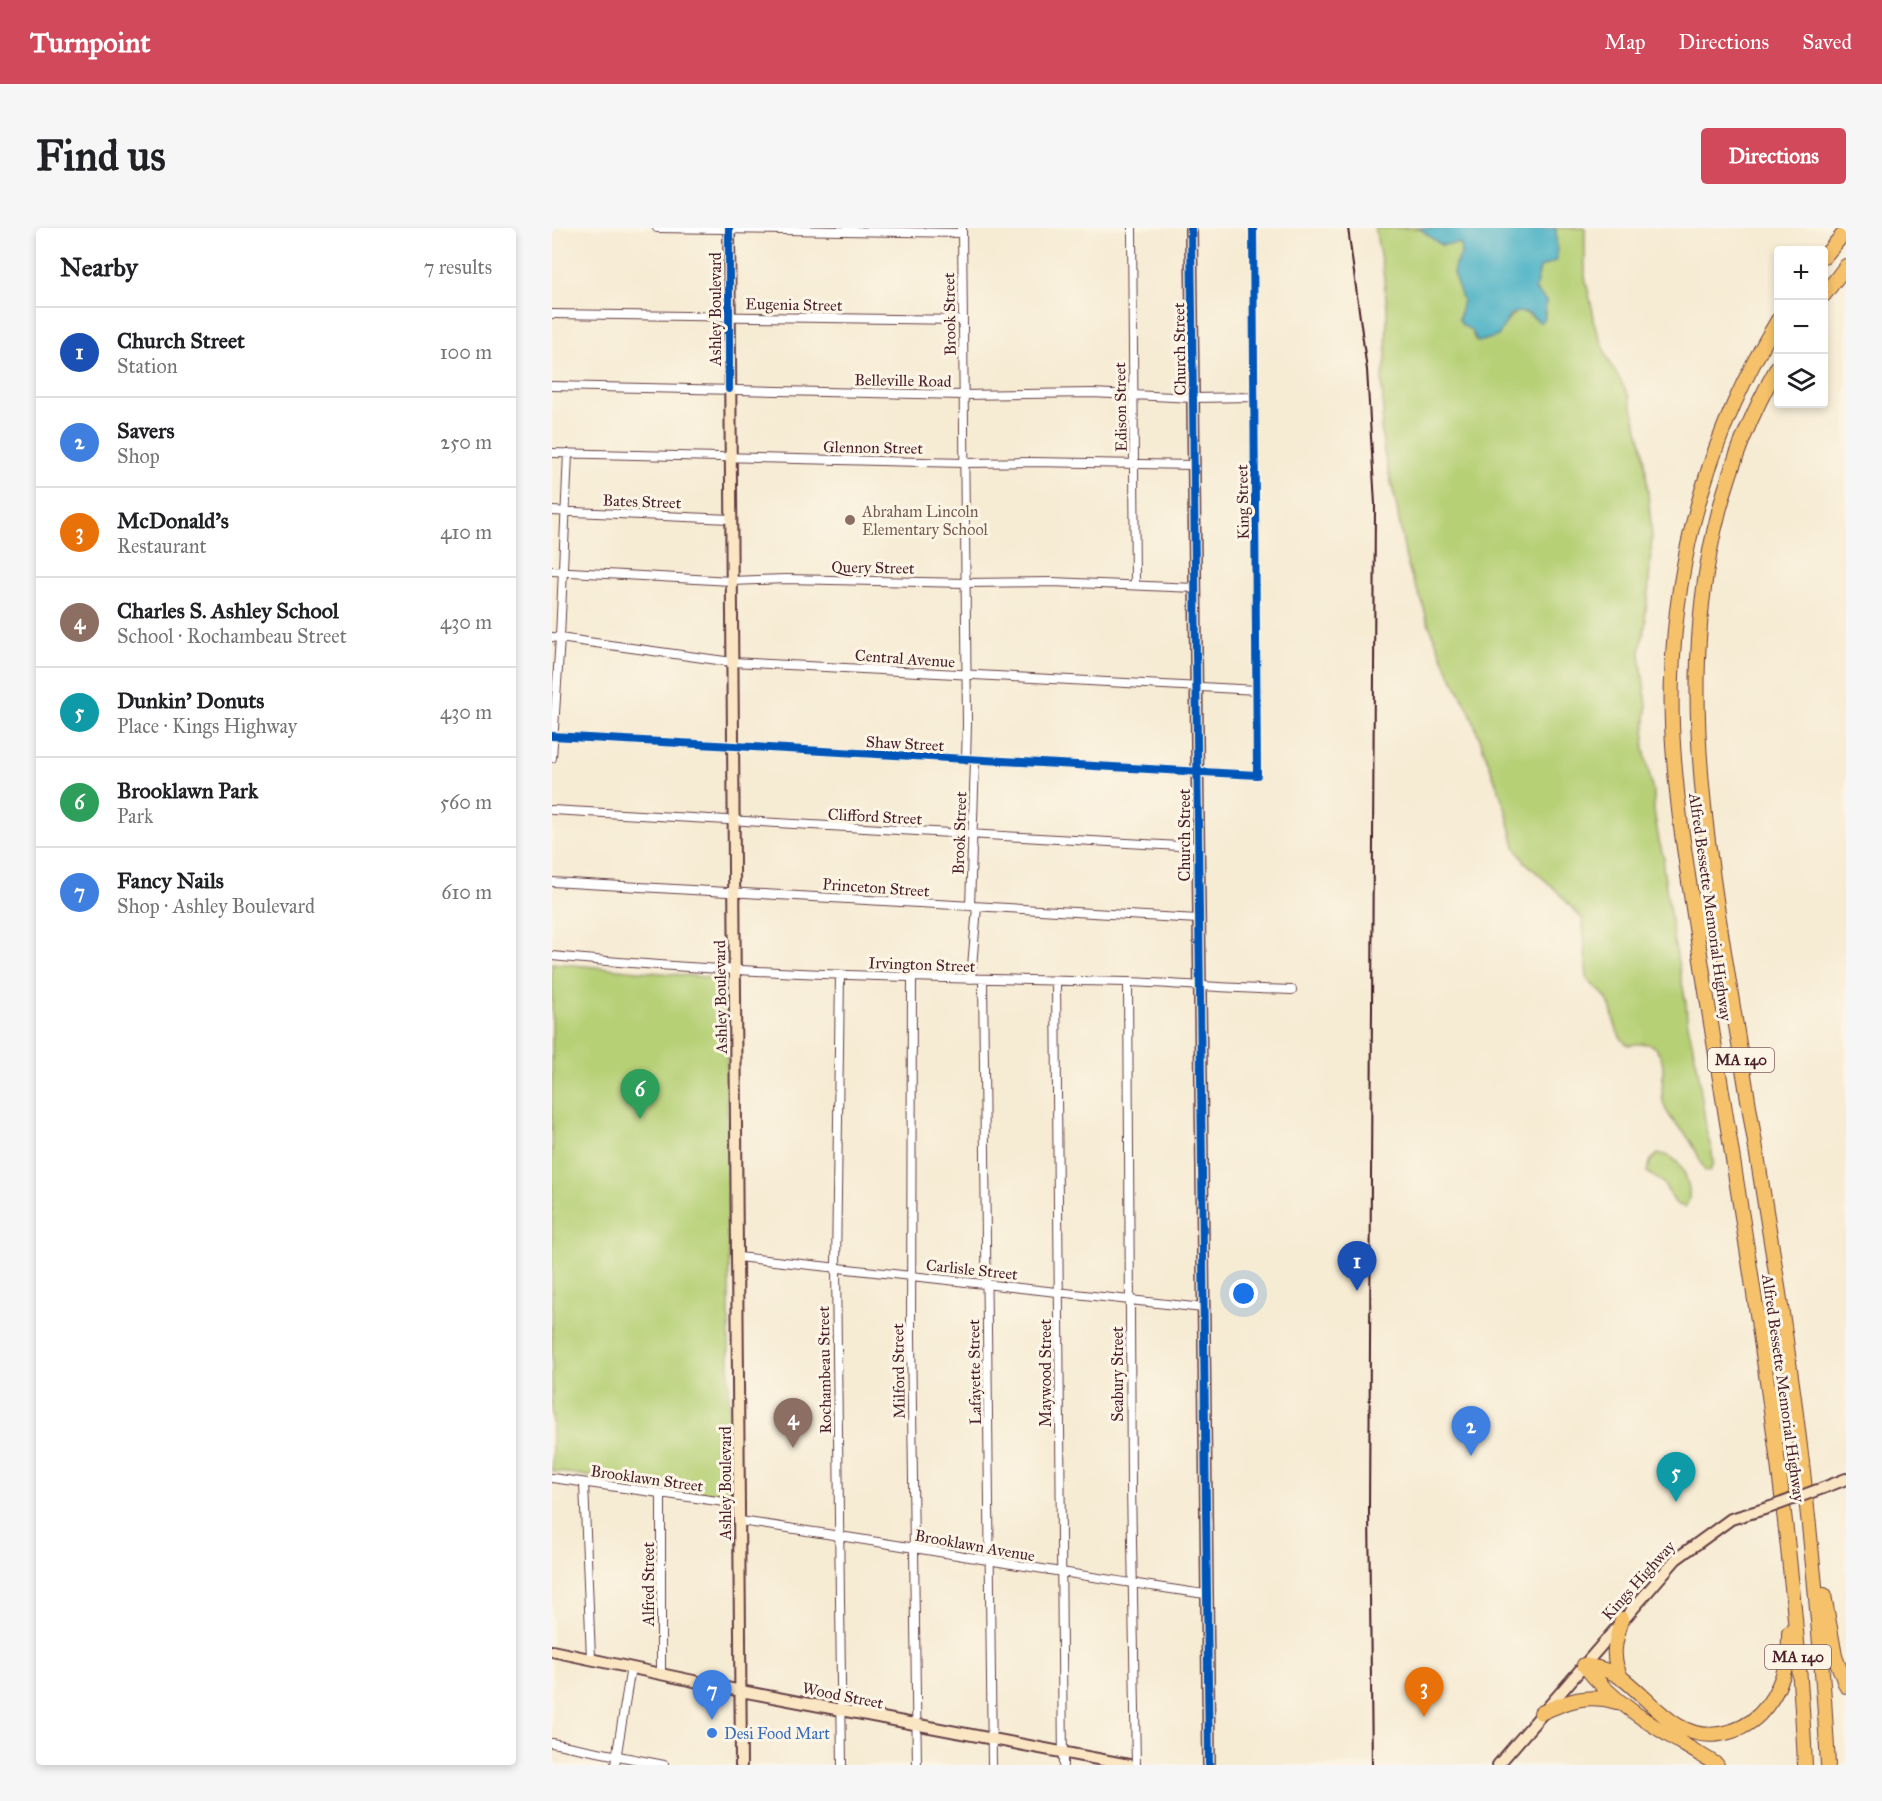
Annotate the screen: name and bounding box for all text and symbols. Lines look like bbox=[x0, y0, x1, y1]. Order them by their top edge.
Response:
text: Turnpoint bbox=[30, 25, 150, 60]
text: Map bbox=[1605, 29, 1646, 55]
text: Directions bbox=[1679, 29, 1769, 55]
text: Saved bbox=[1802, 29, 1852, 55]
button: Directions bbox=[1701, 128, 1846, 184]
text: Find us bbox=[36, 130, 166, 182]
map controls bbox=[1774, 246, 1828, 408]
button: + bbox=[1774, 246, 1828, 300]
text: Nearby bbox=[60, 251, 138, 283]
street label: Ashley Boulevard bbox=[706, 252, 725, 367]
text: 7 results bbox=[424, 255, 492, 279]
street label: Brook Street bbox=[939, 272, 960, 356]
street label: Eugenia Street bbox=[745, 294, 843, 316]
button: − bbox=[1774, 300, 1828, 354]
street label: Church Street bbox=[1169, 302, 1190, 396]
text: Church Street bbox=[117, 327, 245, 354]
text: 1 bbox=[76, 340, 83, 364]
text: 100 m bbox=[440, 340, 492, 364]
text: Station bbox=[117, 354, 178, 378]
button: layers bbox=[1774, 354, 1828, 408]
street label: Edison Street bbox=[1110, 362, 1131, 452]
street label: Belleville Road bbox=[854, 370, 952, 391]
text: Savers bbox=[117, 417, 174, 444]
text: 2 bbox=[75, 430, 84, 454]
text: 250 m bbox=[440, 430, 492, 454]
street label: Glennon Street bbox=[823, 437, 923, 458]
text: Shop bbox=[117, 444, 160, 468]
street label: King Street bbox=[1232, 464, 1254, 540]
street label: Bates Street bbox=[602, 491, 682, 512]
place label: Abraham Lincoln Elementary School bbox=[861, 502, 988, 539]
text: McDonald's bbox=[117, 507, 229, 534]
marker: Abraham Lincoln Elementary School bbox=[843, 513, 857, 527]
text: 3 bbox=[76, 520, 84, 544]
text: 410 m bbox=[440, 520, 492, 544]
text: Restaurant bbox=[117, 534, 207, 558]
street label: Query Street bbox=[831, 557, 915, 578]
text: Charles S. Ashley School bbox=[117, 597, 339, 624]
text: 4 bbox=[74, 610, 85, 634]
text: 430 m bbox=[440, 610, 492, 634]
text: School · Rochambeau Street bbox=[117, 624, 347, 648]
street label: Central Avenue bbox=[854, 646, 956, 672]
text: Dunkin' Donuts bbox=[117, 687, 264, 714]
text: 5 bbox=[75, 700, 84, 724]
text: 430 m bbox=[440, 700, 492, 724]
text: Place · Kings Highway bbox=[117, 714, 297, 738]
street label: Shaw Street bbox=[865, 732, 945, 755]
text: Brooklawn Park bbox=[117, 777, 258, 804]
street label: Church Street bbox=[1175, 788, 1194, 882]
text: 6 bbox=[74, 790, 85, 814]
text: 560 m bbox=[440, 790, 492, 814]
street label: Brook Street bbox=[949, 791, 970, 875]
street label: Alfred Bessette Memorial Highway bbox=[1684, 791, 1736, 1023]
text: Park bbox=[117, 804, 153, 828]
street label: Clifford Street bbox=[827, 805, 923, 828]
text: Fancy Nails bbox=[117, 867, 224, 894]
street label: Princeton Street bbox=[822, 874, 930, 901]
text: 7 bbox=[74, 880, 85, 904]
text: 610 m bbox=[441, 880, 492, 904]
text: Shop · Ashley Boulevard bbox=[117, 894, 315, 918]
street label: Ashley Boulevard bbox=[710, 940, 731, 1055]
street label: Irvington Street bbox=[868, 953, 976, 977]
road number: MA 140 bbox=[1708, 1048, 1774, 1072]
pin: 6 bbox=[620, 1070, 659, 1119]
pin: 1 bbox=[1338, 1242, 1376, 1291]
street label: Carlisle Street bbox=[925, 1255, 1019, 1284]
street label: Alfred Bessette Memorial Highway bbox=[1757, 1272, 1809, 1504]
your location bbox=[1229, 1279, 1258, 1308]
street label: Rochambeau Street bbox=[814, 1306, 835, 1434]
street label: Maywood Street bbox=[1036, 1318, 1055, 1427]
street label: Lafayette Street bbox=[964, 1319, 985, 1425]
street label: Milford Street bbox=[888, 1323, 909, 1419]
street label: Seabury Street bbox=[1108, 1326, 1127, 1422]
pin: 4 bbox=[774, 1398, 812, 1448]
pin: 2 bbox=[1452, 1406, 1490, 1456]
street label: Ashley Boulevard bbox=[716, 1426, 735, 1541]
pin: 5 bbox=[1656, 1452, 1696, 1502]
street label: Brooklawn Street bbox=[589, 1461, 705, 1496]
street label: Brooklawn Avenue bbox=[913, 1526, 1037, 1565]
street label: Kings Highway bbox=[1598, 1536, 1680, 1625]
street label: Alfred Street bbox=[639, 1542, 658, 1627]
road number: MA 140 bbox=[1765, 1645, 1831, 1669]
pin: 3 bbox=[1404, 1668, 1444, 1717]
pin: 7 bbox=[692, 1670, 732, 1720]
street label: Wood Street bbox=[801, 1678, 885, 1713]
place label: Desi Food Mart bbox=[724, 1724, 830, 1743]
marker: Desi Food Mart bbox=[705, 1726, 719, 1740]

